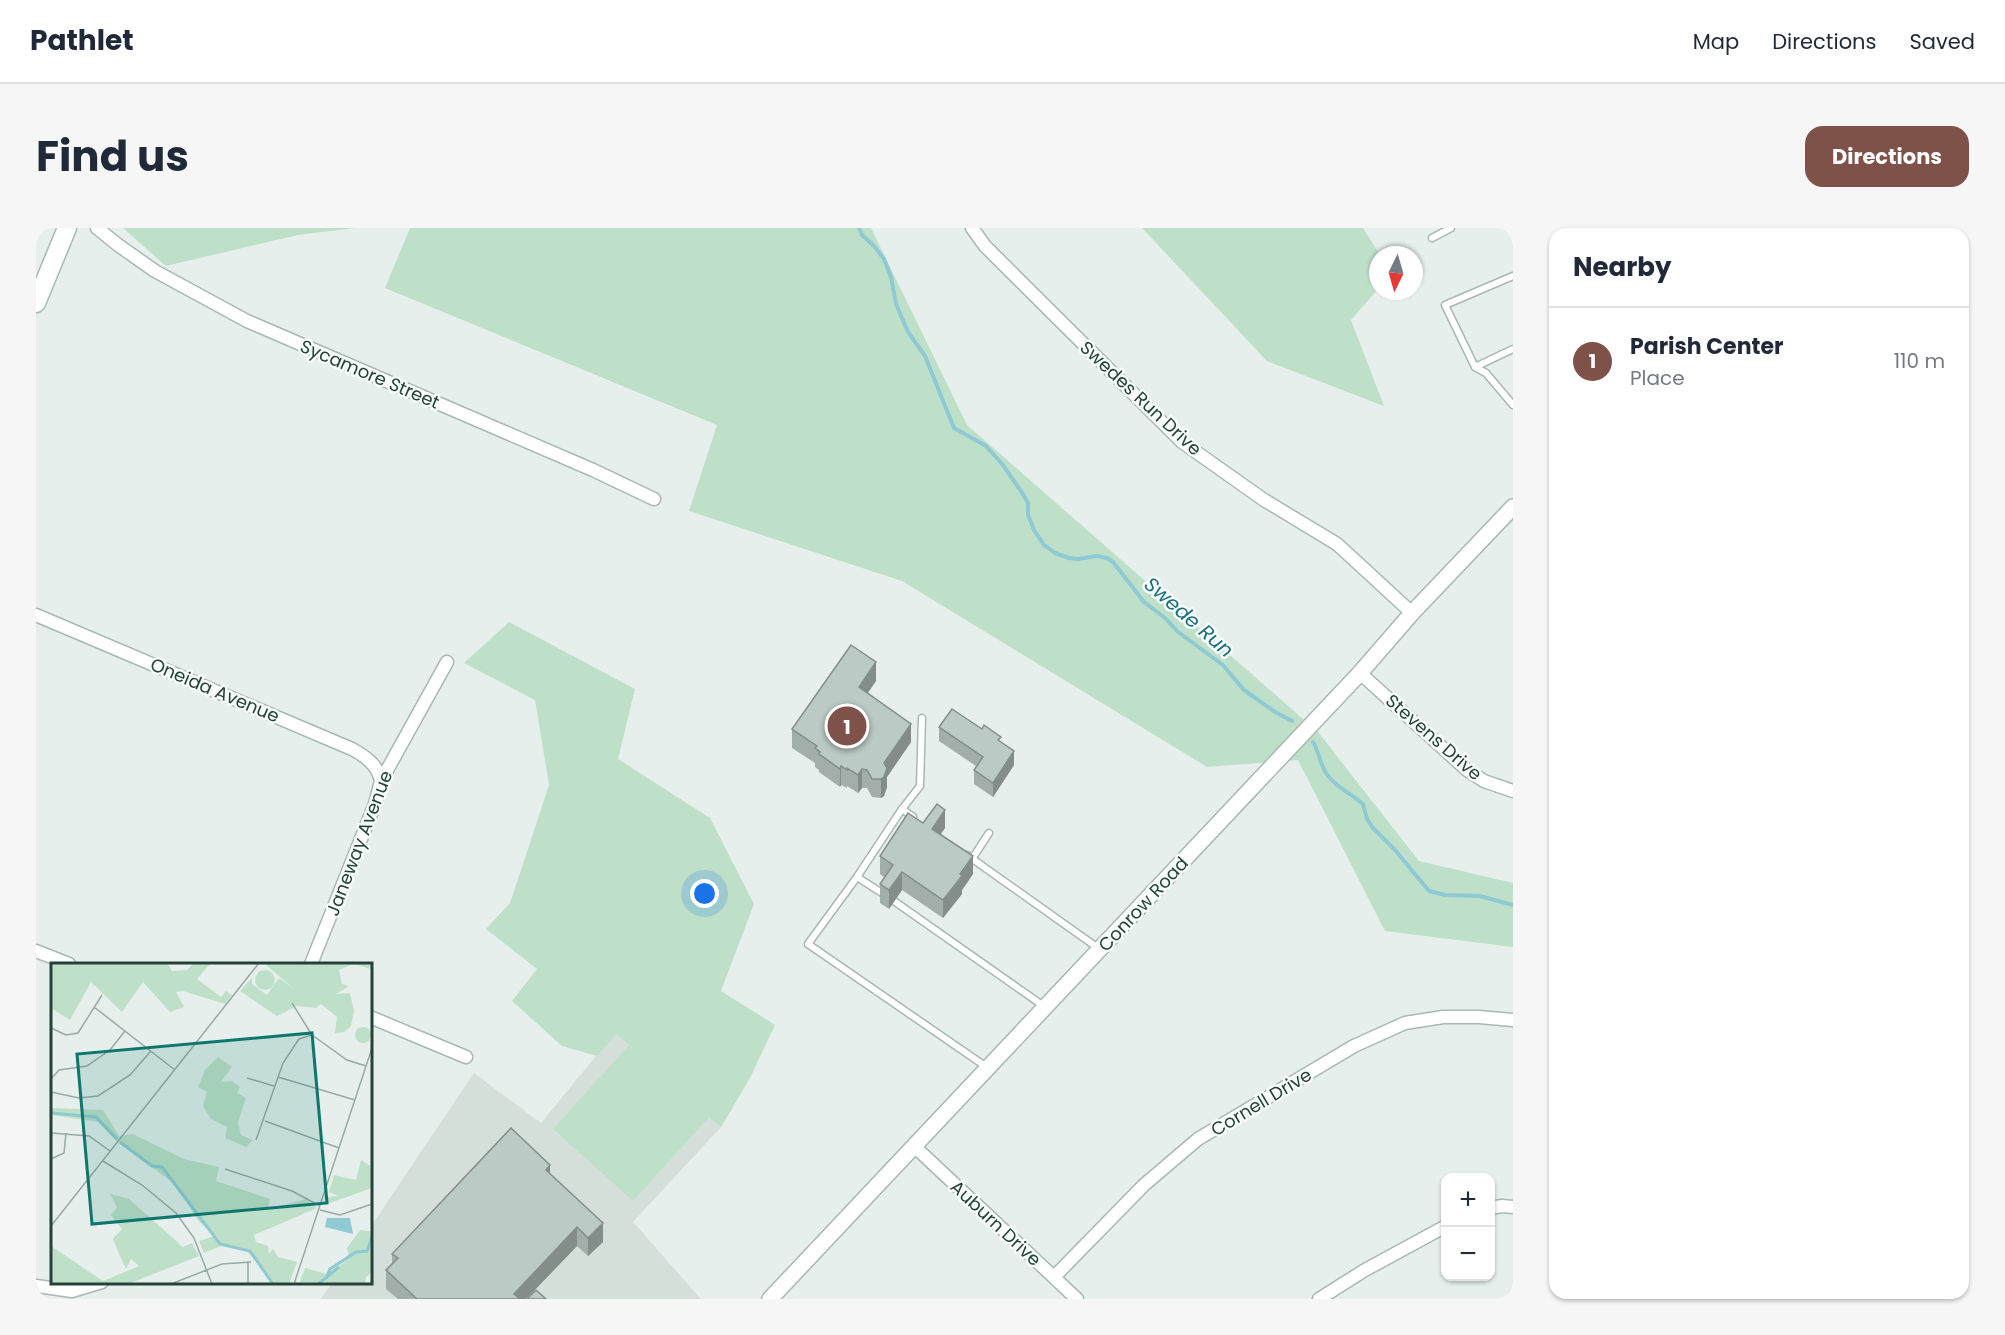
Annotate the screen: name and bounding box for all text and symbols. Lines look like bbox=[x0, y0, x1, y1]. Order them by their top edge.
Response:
text: Pathlet bbox=[30, 21, 134, 60]
text: Map bbox=[1693, 27, 1739, 56]
text: Directions bbox=[1772, 27, 1876, 56]
text: Saved bbox=[1909, 27, 1975, 56]
button: Directions bbox=[1805, 126, 1969, 187]
text: Find us bbox=[36, 127, 189, 186]
north arrow bbox=[1369, 246, 1423, 300]
text: Nearby bbox=[1573, 249, 1671, 285]
text: Parish Center bbox=[1630, 331, 1783, 362]
street label: Sycamore Street bbox=[296, 333, 444, 415]
street label: Swedes Run Drive bbox=[1075, 335, 1207, 461]
text: 1 bbox=[1589, 347, 1596, 375]
text: 110 m bbox=[1894, 347, 1945, 375]
text: Place bbox=[1630, 364, 1685, 392]
water label: Swede Run bbox=[1138, 570, 1240, 664]
street label: Oneida Avenue bbox=[147, 652, 283, 728]
street label: Stevens Drive bbox=[1380, 688, 1488, 786]
pin: 1 bbox=[828, 704, 866, 748]
street label: Janeway Avenue bbox=[320, 767, 398, 919]
street label: Conrow Road bbox=[1092, 851, 1194, 957]
your location bbox=[690, 879, 719, 908]
inset map bbox=[51, 963, 372, 1284]
street label: Cornell Drive bbox=[1206, 1062, 1316, 1142]
map controls bbox=[1441, 1173, 1495, 1281]
button: + bbox=[1441, 1173, 1495, 1227]
street label: Auburn Drive bbox=[945, 1174, 1047, 1272]
button: − bbox=[1441, 1227, 1495, 1281]

